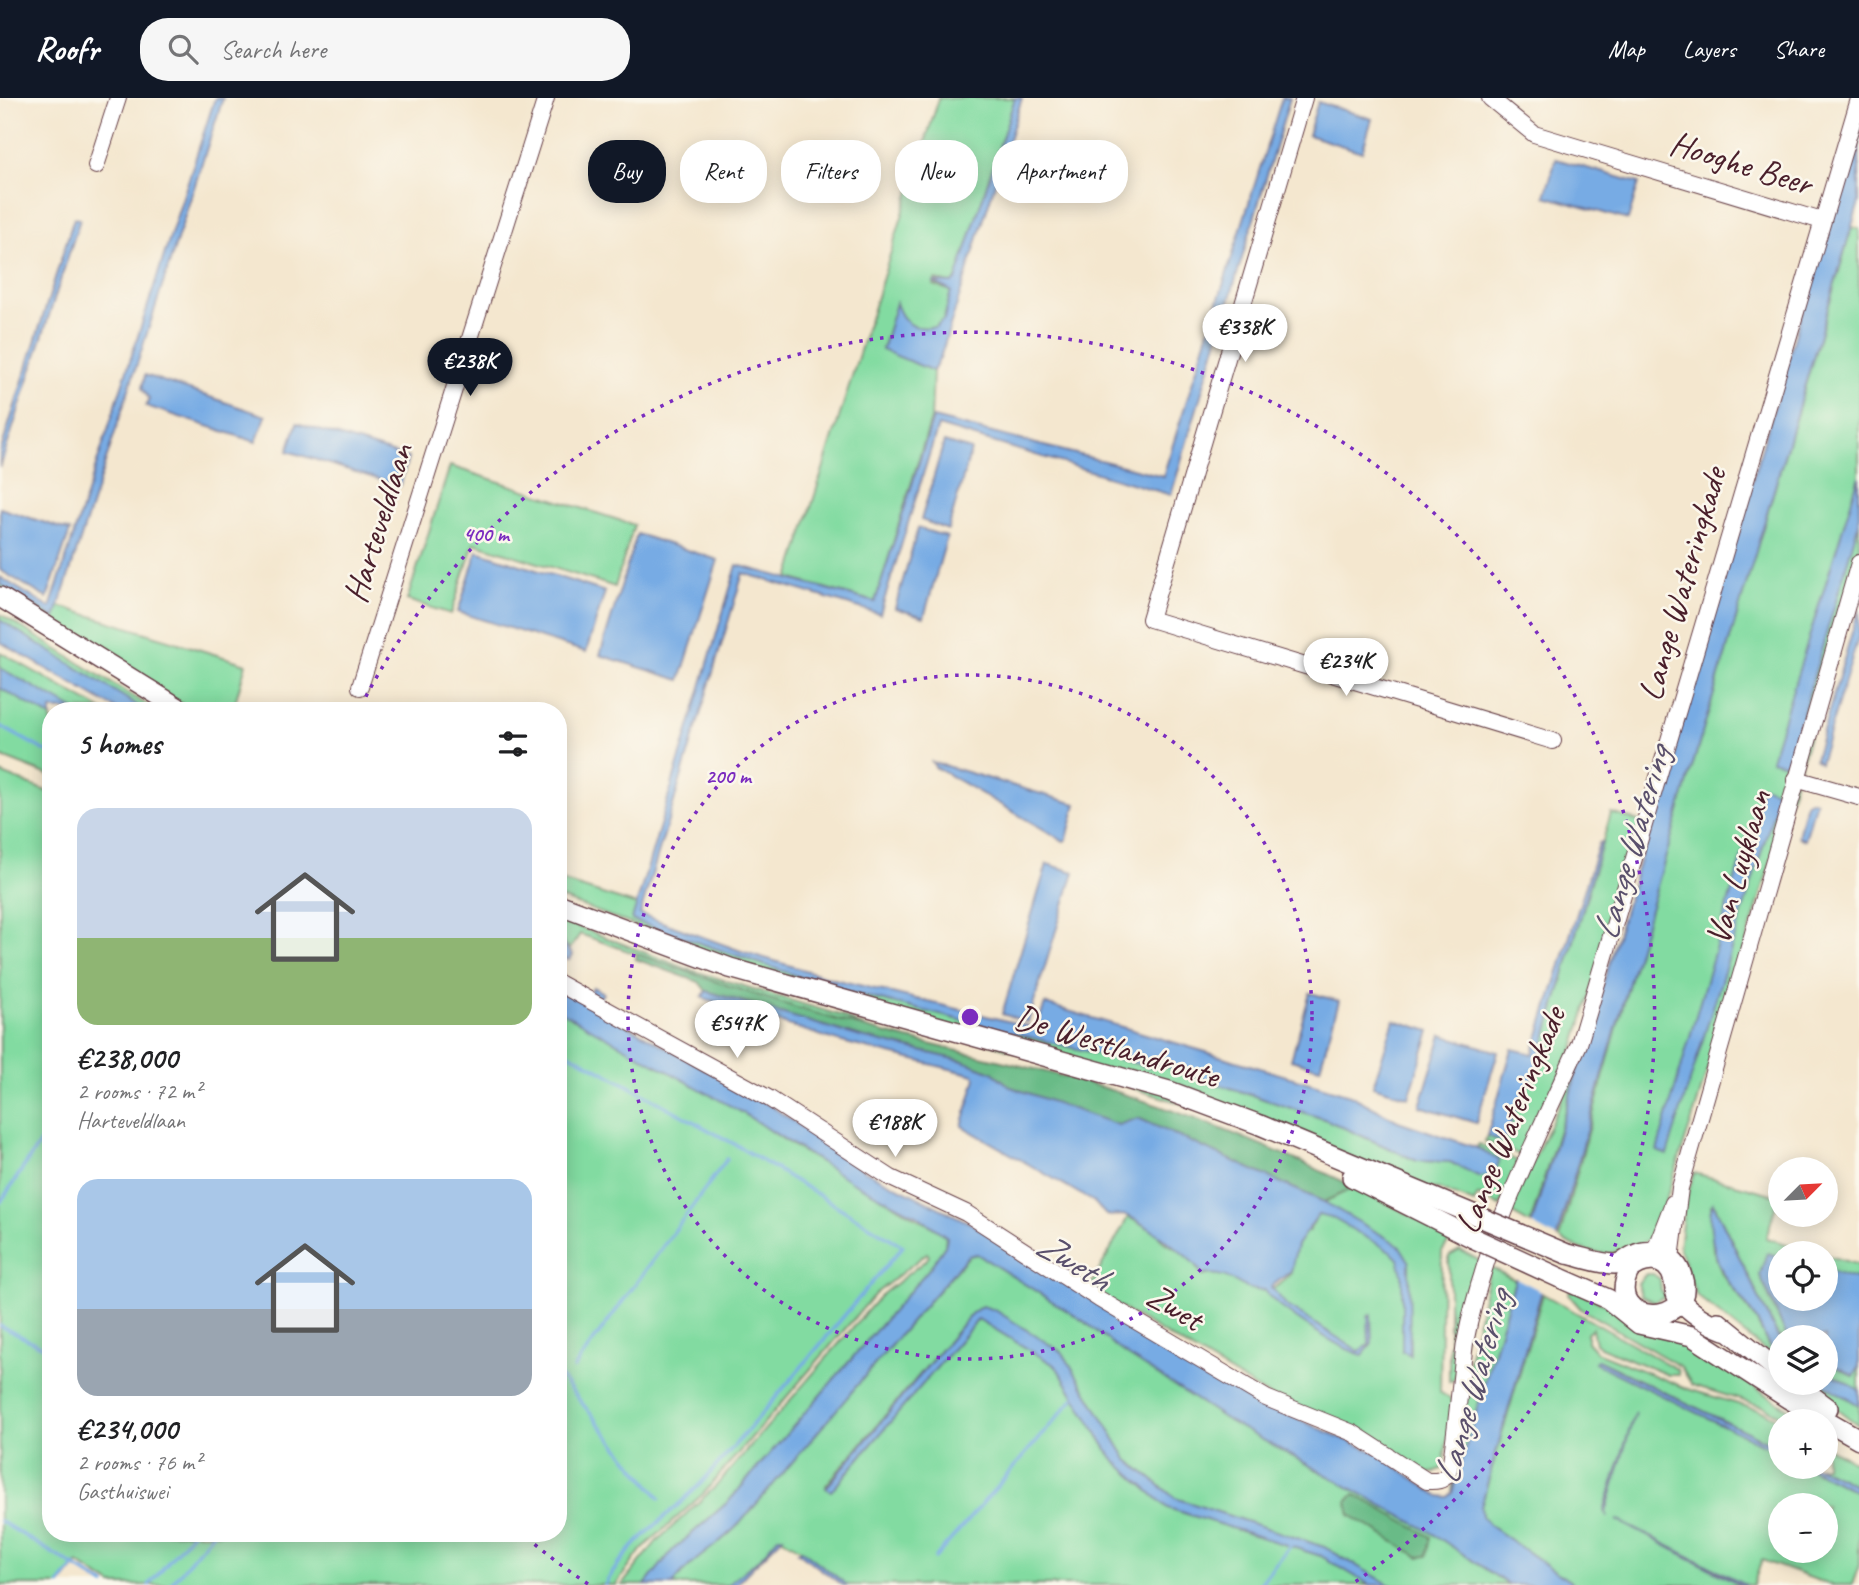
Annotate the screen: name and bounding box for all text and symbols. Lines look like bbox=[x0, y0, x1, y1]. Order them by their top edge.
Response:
search box bbox=[140, 18, 630, 81]
text: Roofr bbox=[35, 28, 98, 70]
icon: search bbox=[164, 30, 202, 68]
text: Search here bbox=[220, 33, 326, 66]
text: Map bbox=[1608, 34, 1645, 64]
text: Layers bbox=[1683, 34, 1736, 64]
text: Share bbox=[1774, 34, 1824, 64]
street label: Hooghe Beer bbox=[1665, 120, 1820, 207]
chip: Buy bbox=[588, 140, 666, 203]
chip: Rent bbox=[680, 140, 767, 203]
chip: Filters bbox=[781, 140, 881, 203]
chip: New bbox=[895, 140, 978, 203]
chip: Apartment bbox=[992, 140, 1128, 203]
pin: €338K bbox=[1196, 304, 1294, 364]
text: €338K bbox=[1218, 312, 1272, 341]
pin: €238K bbox=[421, 338, 519, 398]
text: €238K bbox=[443, 346, 497, 375]
street label: Harteveldlaan bbox=[332, 437, 424, 608]
street label: Lange Wateringkade bbox=[1627, 460, 1737, 706]
text: 400 m bbox=[463, 521, 511, 547]
pin: €234K bbox=[1297, 638, 1395, 698]
text: €234K bbox=[1319, 646, 1373, 675]
text: 5 homes bbox=[77, 725, 161, 763]
icon: filters bbox=[494, 725, 532, 763]
water label: Lange Watering bbox=[1581, 736, 1682, 945]
text: 200 m bbox=[705, 763, 753, 789]
street label: Van Luyklaan bbox=[1694, 784, 1782, 950]
icon: home bbox=[242, 854, 368, 980]
street label: De Westlandroute bbox=[1009, 994, 1227, 1099]
street label: Lange Wateringkade bbox=[1444, 998, 1577, 1240]
pin: €547K bbox=[688, 1000, 786, 1060]
centre of rings bbox=[958, 1005, 982, 1029]
text: €547K bbox=[711, 1008, 763, 1037]
text: €238,000 bbox=[77, 1039, 177, 1077]
text: 2 rooms · 72 m² bbox=[77, 1077, 201, 1106]
pin: €188K bbox=[846, 1100, 944, 1159]
text: Harteveldlaan bbox=[77, 1106, 185, 1135]
text: €188K bbox=[868, 1107, 922, 1136]
north arrow bbox=[1768, 1157, 1838, 1227]
map controls bbox=[1768, 1157, 1838, 1563]
water label: Zweth bbox=[1028, 1221, 1121, 1302]
icon: home bbox=[242, 1225, 368, 1351]
button: locate bbox=[1768, 1241, 1838, 1311]
street label: Zwet bbox=[1139, 1273, 1214, 1343]
water label: Lange Watering bbox=[1422, 1280, 1523, 1489]
button: layers bbox=[1768, 1325, 1838, 1395]
button: + bbox=[1768, 1409, 1838, 1479]
text: €234,000 bbox=[77, 1410, 177, 1448]
text: 2 rooms · 76 m² bbox=[77, 1448, 201, 1477]
text: Gasthuiswei bbox=[77, 1477, 168, 1506]
button: − bbox=[1768, 1493, 1838, 1563]

